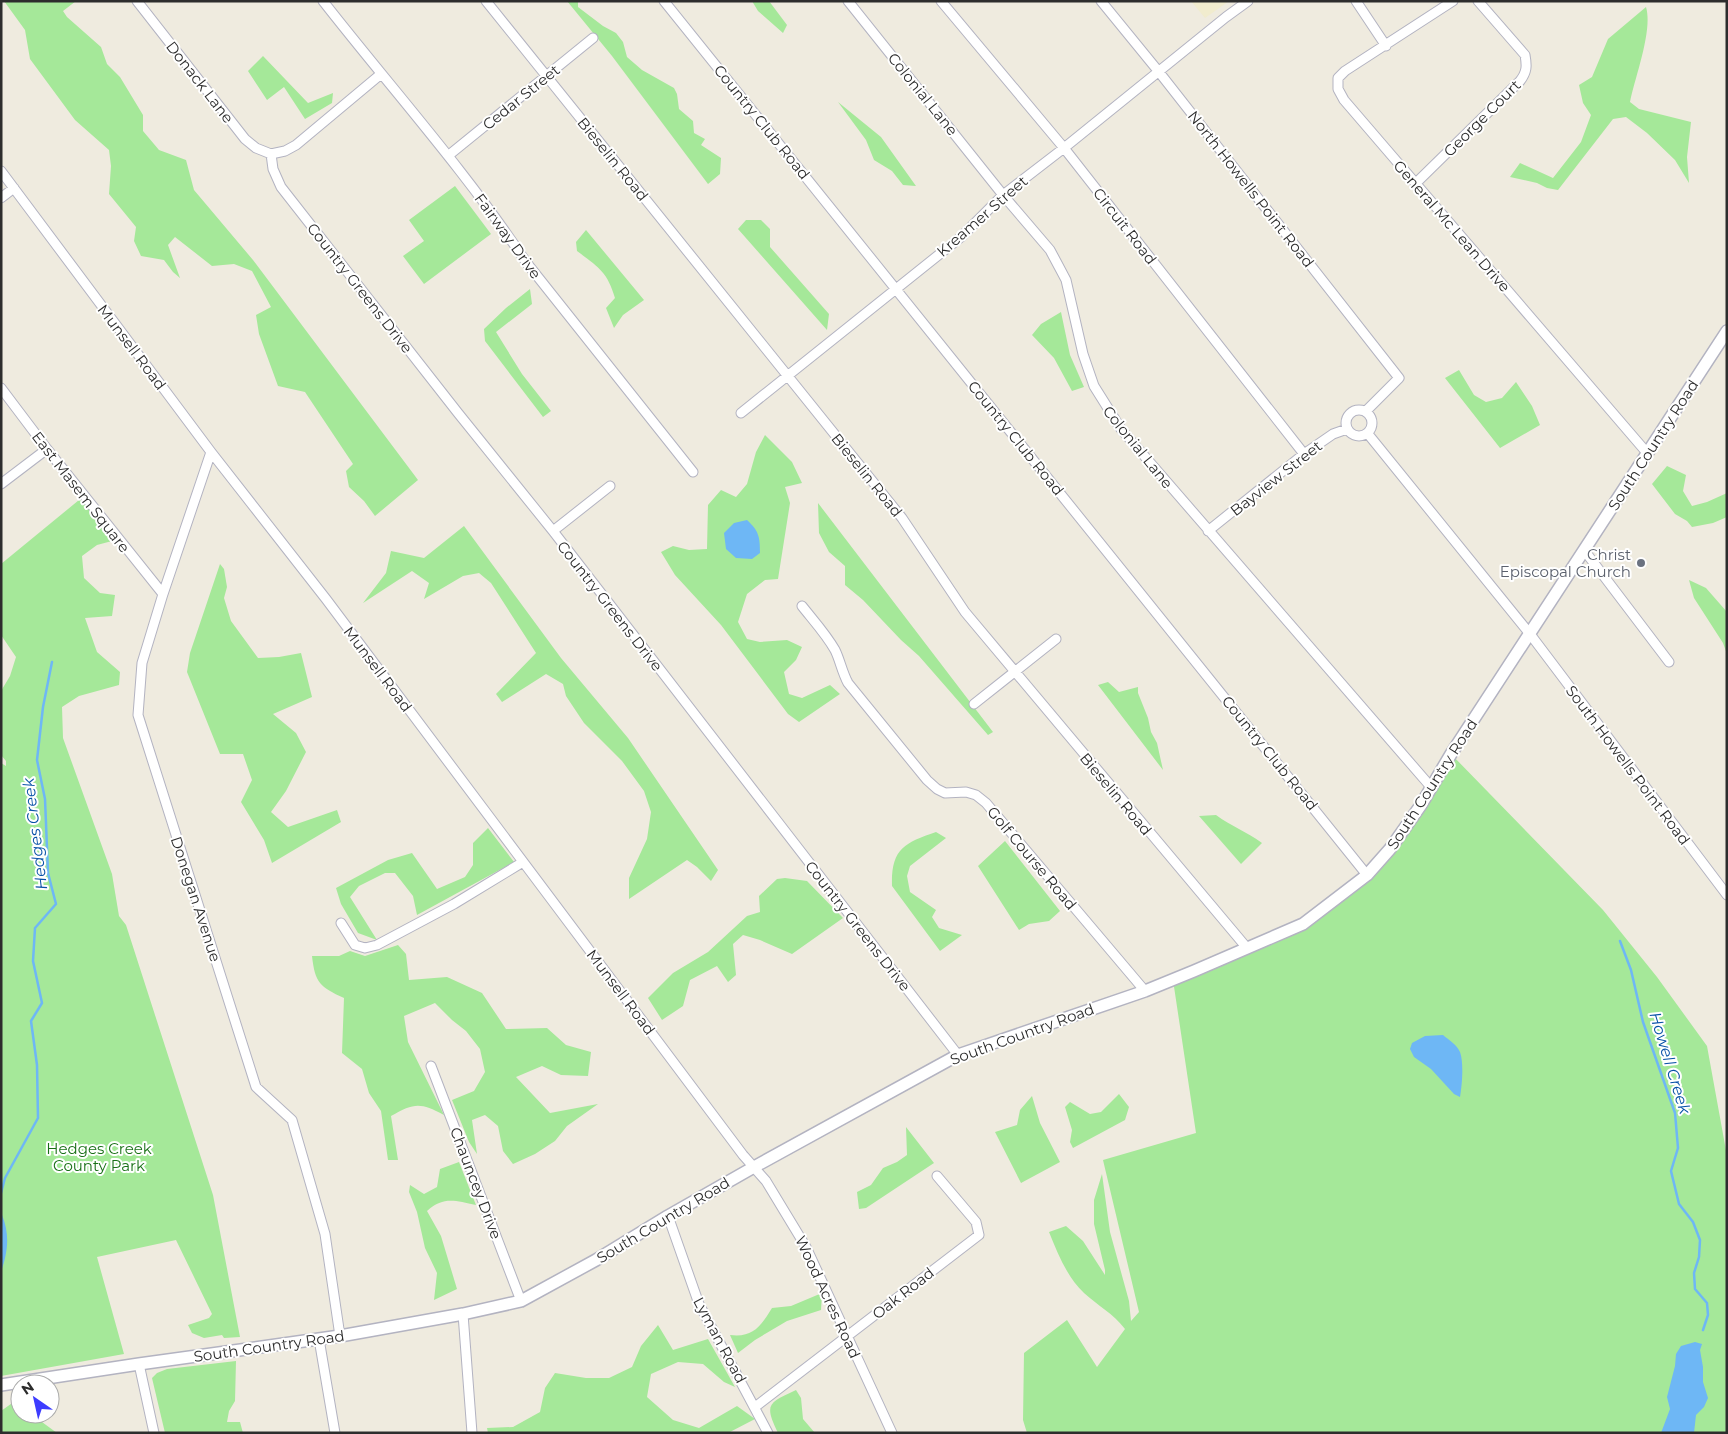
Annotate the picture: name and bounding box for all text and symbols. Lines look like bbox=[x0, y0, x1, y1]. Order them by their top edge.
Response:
street label: Donack Lane bbox=[162, 37, 238, 127]
street label: Colonial Lane bbox=[884, 49, 962, 139]
street label: Cedar Street bbox=[479, 60, 563, 134]
street label: Country Club Road bbox=[710, 61, 814, 183]
street label: George Court bbox=[1439, 75, 1525, 161]
street label: North Howells Point Road bbox=[1184, 107, 1318, 271]
street label: Bieselin Road bbox=[573, 113, 653, 205]
street label: General Mc Lean Drive bbox=[1390, 156, 1514, 296]
street label: Kreamer Street bbox=[933, 171, 1031, 261]
street label: Circuit Road bbox=[1089, 184, 1161, 268]
street label: Fairway Drive bbox=[471, 190, 545, 282]
street label: Country Greens Drive bbox=[303, 219, 417, 357]
street label: Munsell Road bbox=[94, 300, 170, 394]
street label: South Country Road bbox=[1604, 376, 1702, 514]
street label: Country Club Road bbox=[964, 377, 1068, 499]
street label: Colonial Lane bbox=[1099, 402, 1177, 492]
street label: East Masem Square bbox=[28, 428, 134, 556]
street label: Bieselin Road bbox=[827, 429, 907, 521]
street label: Bayview Street bbox=[1226, 436, 1326, 520]
street label: Country Greens Drive bbox=[553, 537, 667, 675]
place label: Christ Episcopal Church bbox=[1500, 545, 1631, 581]
marker: Christ Episcopal Church bbox=[1635, 557, 1647, 569]
street label: Munsell Road bbox=[340, 622, 416, 716]
street label: South Howells Point Road bbox=[1562, 681, 1694, 849]
street label: Country Club Road bbox=[1218, 692, 1322, 814]
street label: South Country Road bbox=[1383, 715, 1481, 853]
street label: Bieselin Road bbox=[1076, 749, 1156, 839]
water label: Hedges Creek bbox=[19, 775, 51, 891]
street label: Golf Course Road bbox=[983, 802, 1081, 914]
street label: Donegan Avenue bbox=[167, 834, 225, 964]
street label: Country Greens Drive bbox=[801, 857, 915, 995]
street label: Munsell Road bbox=[583, 945, 659, 1039]
street label: South Country Road bbox=[947, 999, 1097, 1069]
water label: Howell Creek bbox=[1645, 1010, 1695, 1118]
street label: Chauncey Drive bbox=[446, 1124, 506, 1242]
park label: Hedges Creek County Park bbox=[46, 1139, 152, 1175]
street label: South Country Road bbox=[593, 1173, 733, 1267]
street label: Wood Acres Road bbox=[791, 1233, 865, 1361]
street label: Oak Road bbox=[868, 1263, 938, 1323]
street label: Lyman Road bbox=[689, 1294, 751, 1386]
street label: South Country Road bbox=[192, 1326, 346, 1366]
north arrow bbox=[10, 1374, 60, 1424]
text: N bbox=[18, 1378, 37, 1399]

